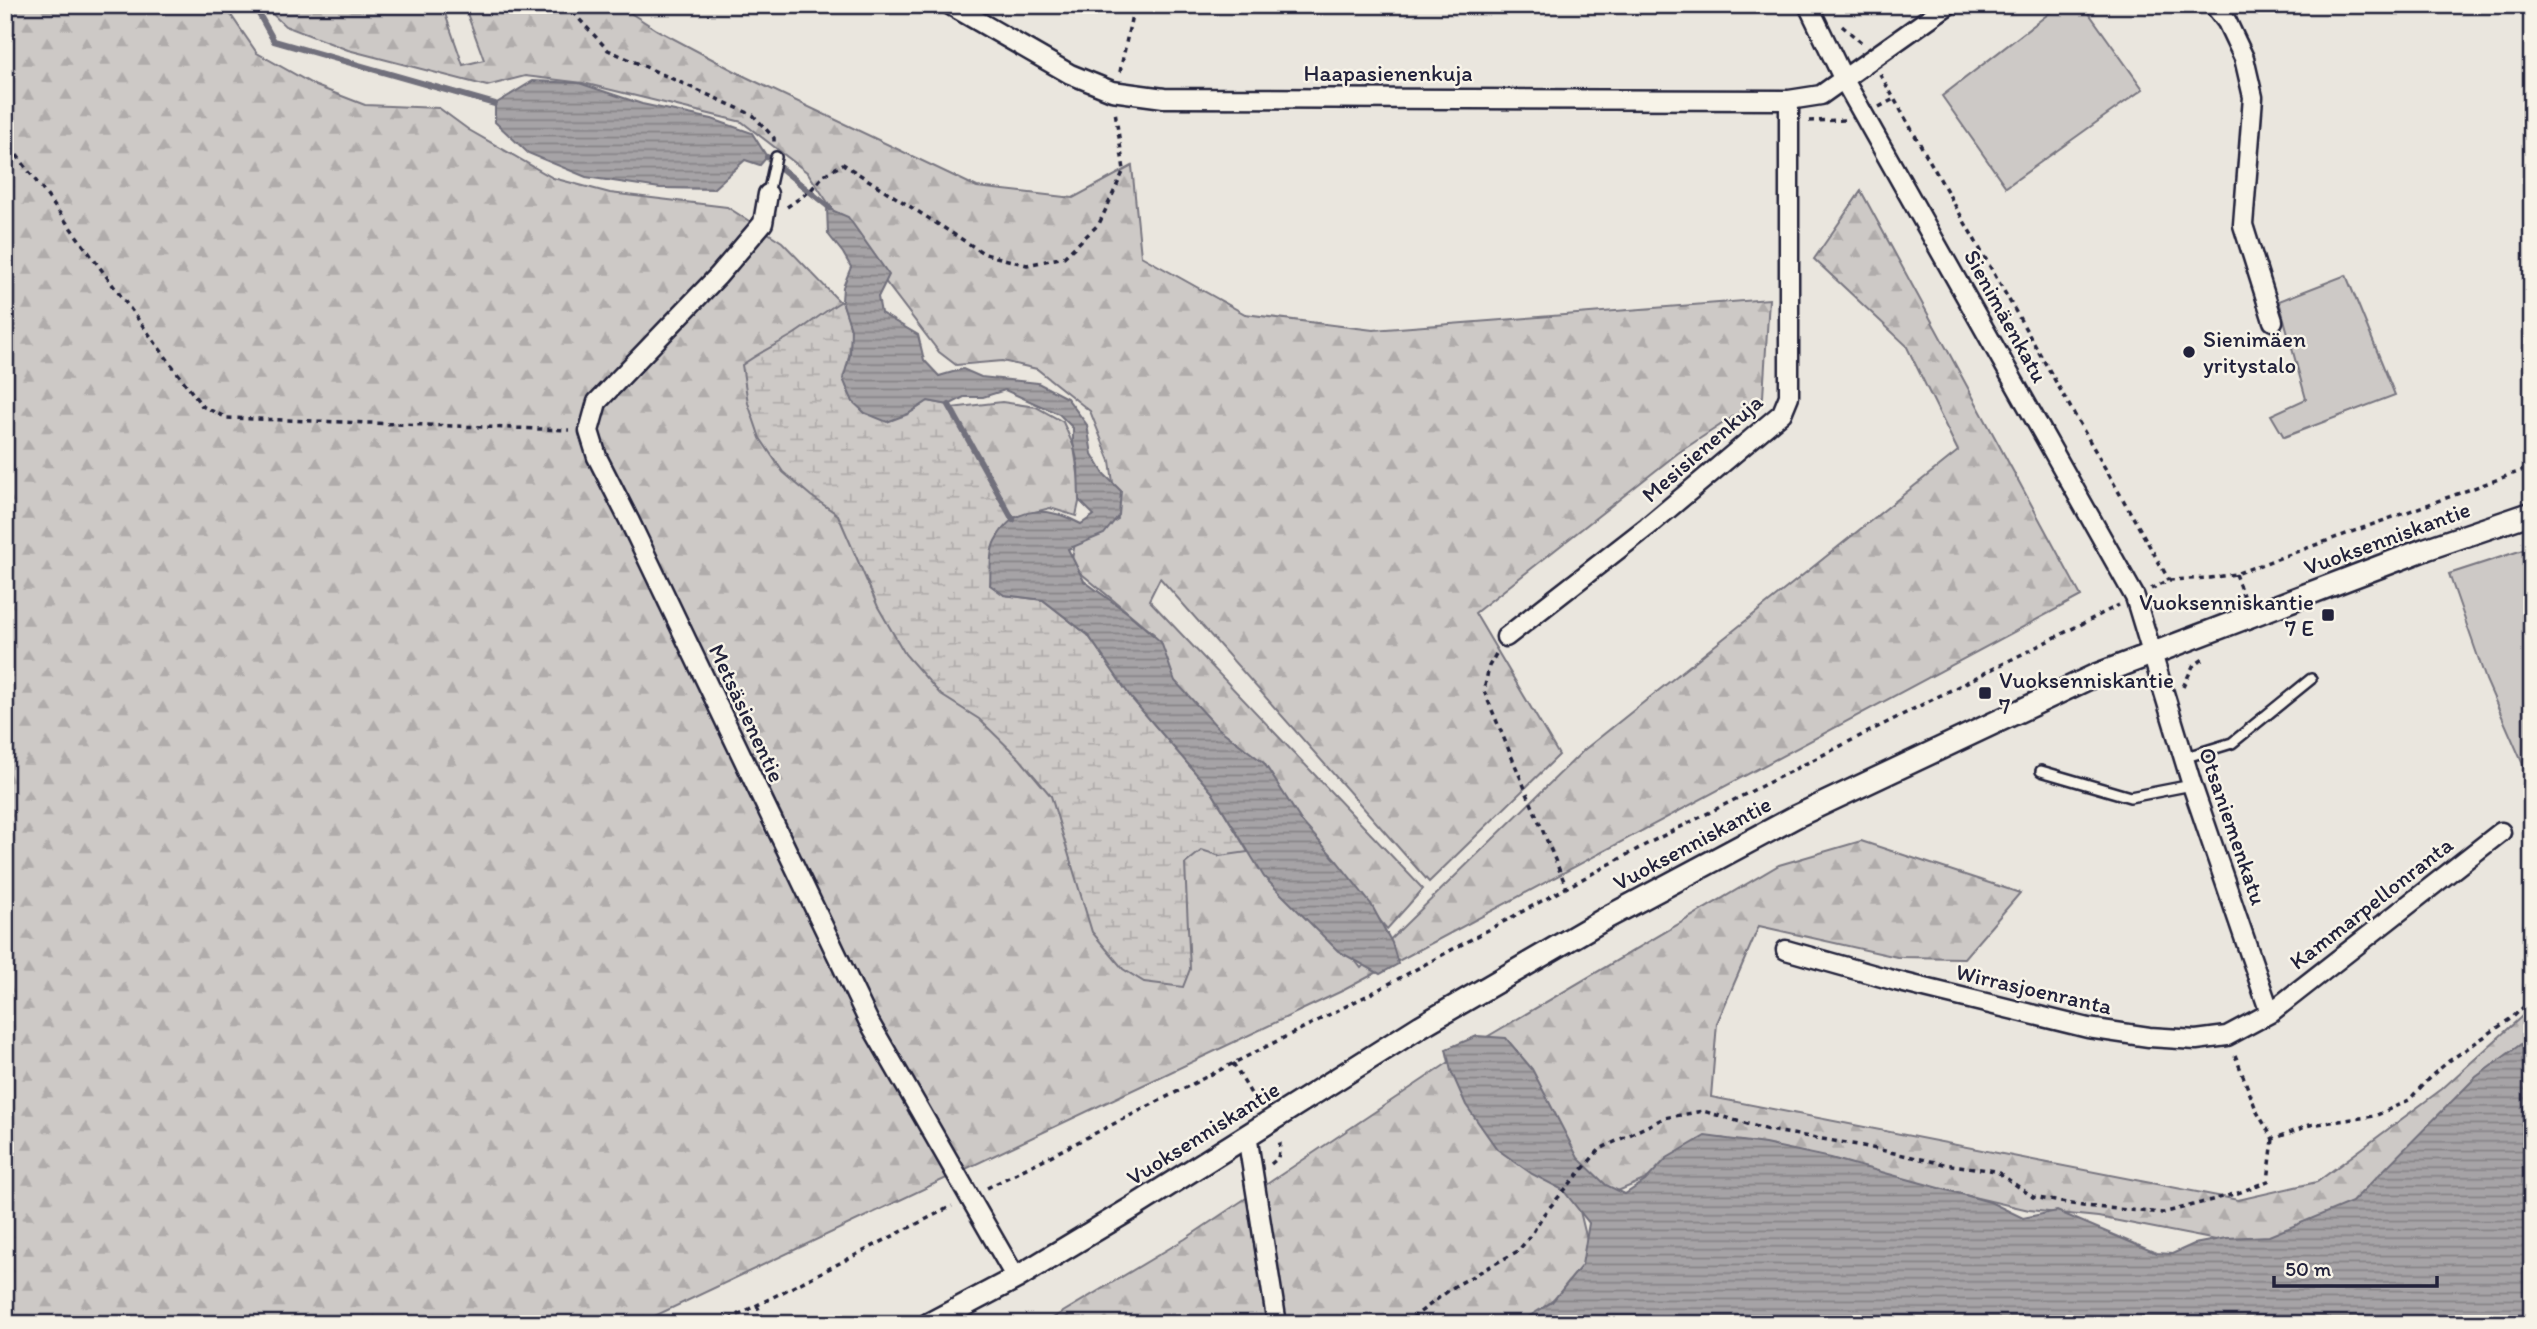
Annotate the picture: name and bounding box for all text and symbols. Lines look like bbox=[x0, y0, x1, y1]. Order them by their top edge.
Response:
street label: Haapasienenkuja bbox=[1304, 59, 1472, 87]
street label: Sienimäenkatu bbox=[1958, 245, 2054, 388]
place label: Sienimäen yritystalo bbox=[2203, 325, 2306, 379]
marker: Sienimäen yritystalo bbox=[2181, 344, 2197, 360]
street label: Mesisienenkuja bbox=[1636, 388, 1768, 508]
street label: Vuoksenniskantie bbox=[2300, 495, 2474, 581]
place label: Vuoksenniskantie 7 E bbox=[2139, 588, 2314, 642]
marker: Vuoksenniskantie 7 E bbox=[2320, 607, 2336, 623]
street label: Metsäsienentie bbox=[703, 640, 791, 786]
place label: Vuoksenniskantie 7 bbox=[1999, 666, 2174, 720]
marker: Vuoksenniskantie 7 bbox=[1977, 685, 1993, 701]
street label: Otsaniemenkatu bbox=[2193, 744, 2273, 909]
street label: Vuoksenniskantie bbox=[1608, 790, 1776, 896]
street label: Kammarpellonranta bbox=[2284, 830, 2458, 975]
street label: Wirrasjoenranta bbox=[1953, 957, 2115, 1021]
street label: Vuoksenniskantie bbox=[1121, 1075, 1285, 1191]
scale bar bbox=[2274, 1245, 2437, 1289]
text: 50 m bbox=[2285, 1256, 2332, 1281]

